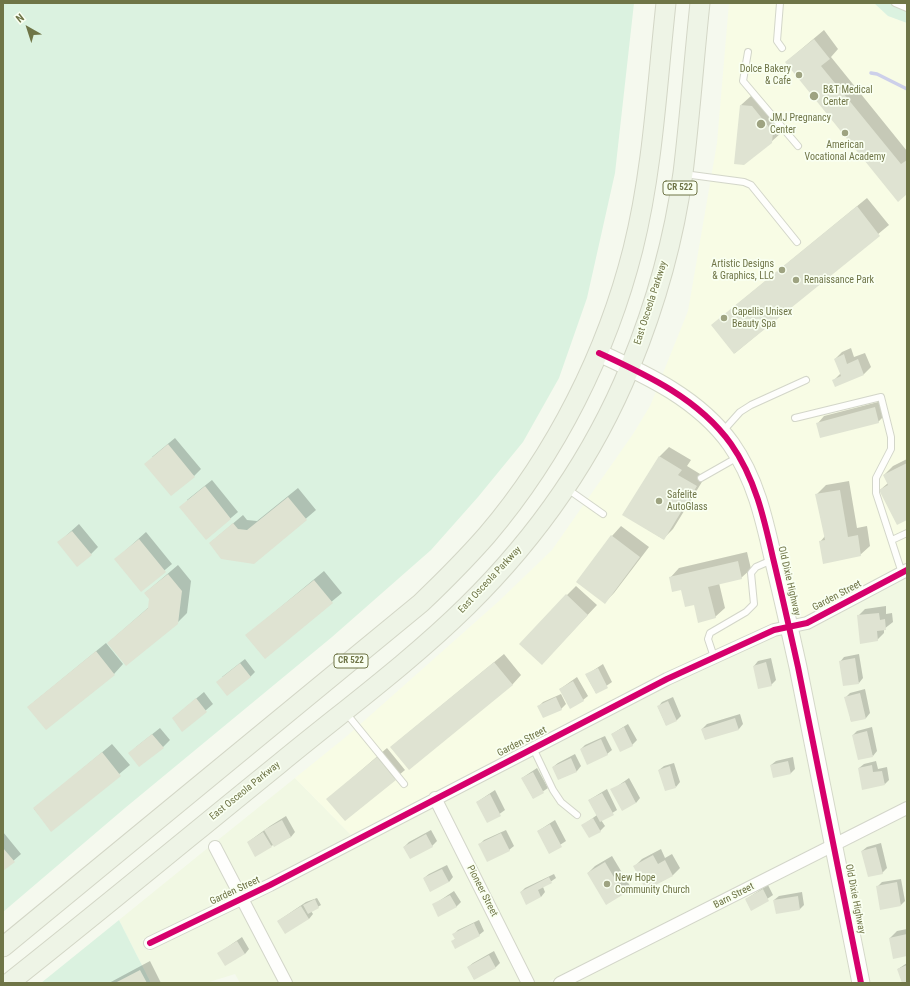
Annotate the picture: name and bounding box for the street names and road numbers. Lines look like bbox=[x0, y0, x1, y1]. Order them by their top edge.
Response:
road number: CR 522 bbox=[663, 181, 697, 195]
street label: East Osceola Parkway bbox=[632, 260, 670, 346]
street label: East Osceola Parkway bbox=[456, 544, 524, 616]
street label: Old Dixie Highway bbox=[775, 545, 803, 617]
street label: Garden Street bbox=[810, 578, 864, 614]
road number: CR 522 bbox=[334, 654, 368, 668]
street label: Garden Street bbox=[495, 724, 549, 760]
street label: East Osceola Parkway bbox=[207, 759, 283, 823]
street label: Pioneer Street bbox=[464, 863, 500, 919]
street label: Old Dixie Highway bbox=[842, 863, 868, 935]
street label: Garden Street bbox=[208, 874, 262, 908]
street label: Barn Street bbox=[712, 881, 756, 911]

